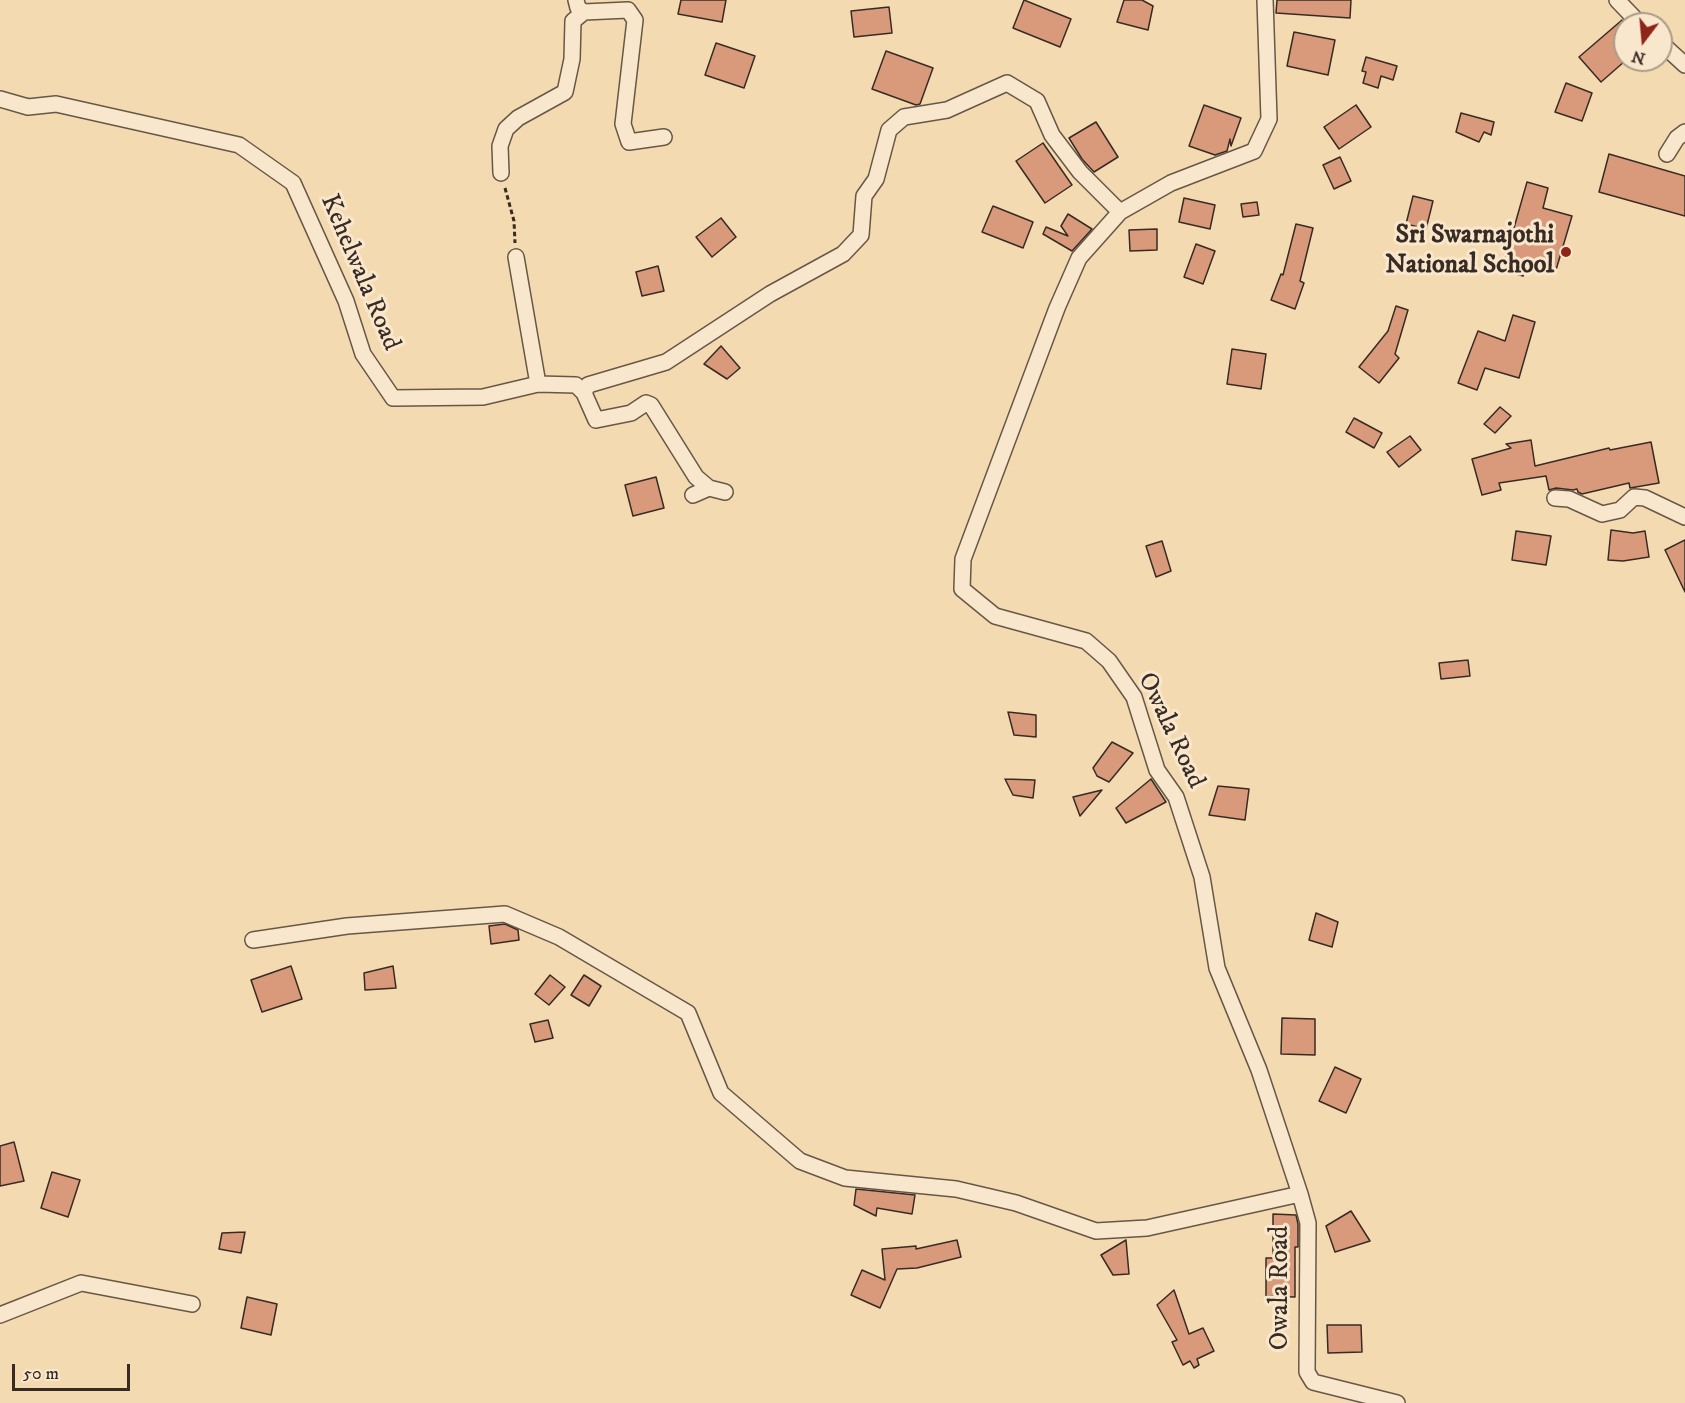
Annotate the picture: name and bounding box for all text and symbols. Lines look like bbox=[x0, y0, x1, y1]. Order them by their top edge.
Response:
north arrow bbox=[1613, 12, 1673, 72]
text: N bbox=[1630, 46, 1648, 69]
street label: Kehelwala Road bbox=[312, 190, 406, 356]
place label: Sri Swarnajothi National School bbox=[1385, 221, 1554, 282]
marker: Sri Swarnajothi National School bbox=[1559, 245, 1573, 259]
street label: Owala Road bbox=[1130, 668, 1210, 794]
street label: Owala Road bbox=[1266, 1226, 1298, 1350]
scale bar bbox=[15, 1352, 134, 1390]
text: 50 m bbox=[23, 1363, 59, 1385]

